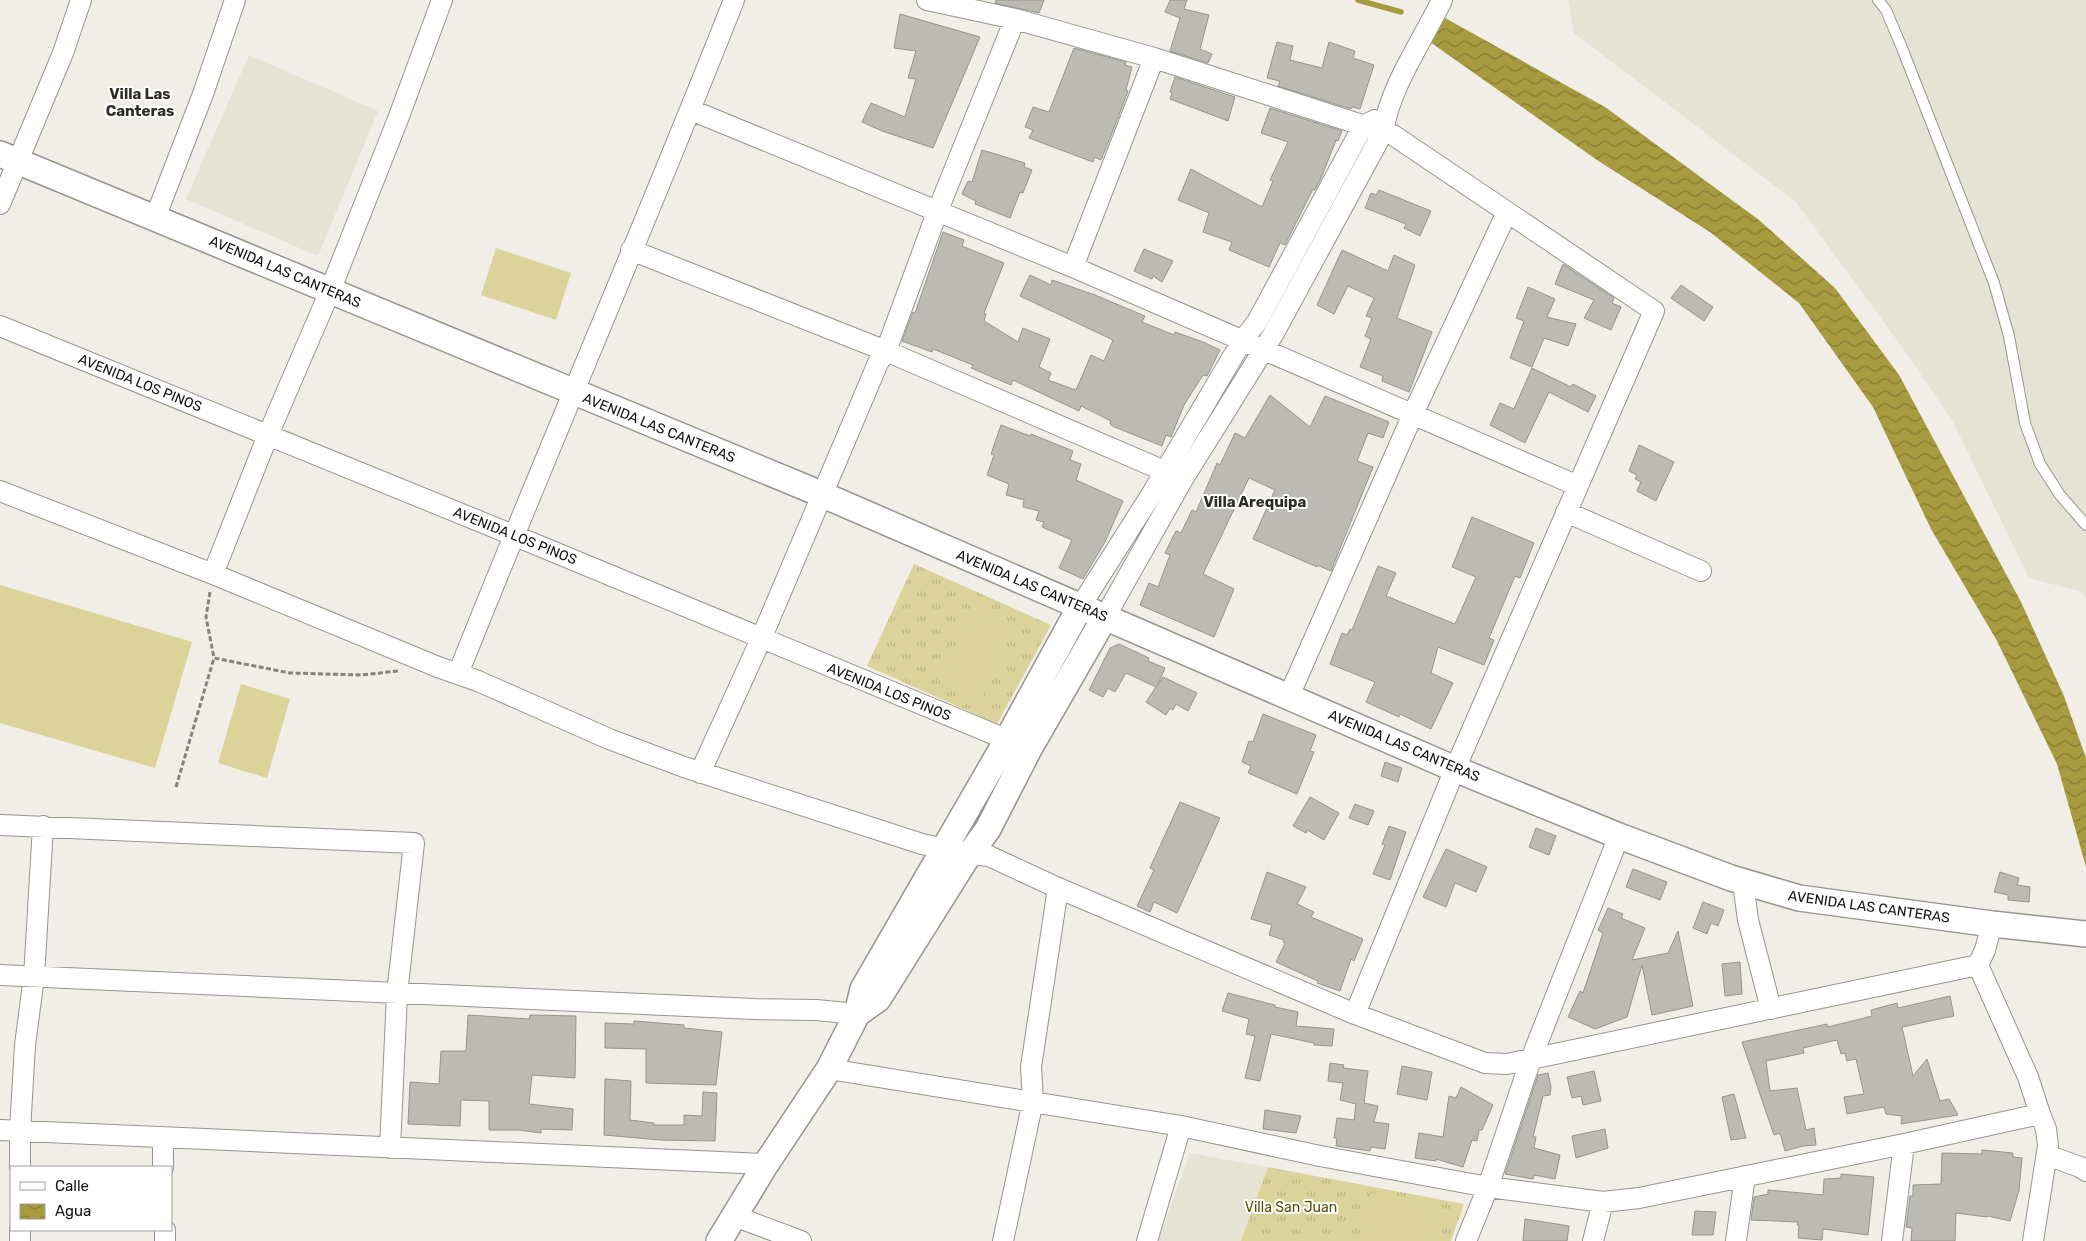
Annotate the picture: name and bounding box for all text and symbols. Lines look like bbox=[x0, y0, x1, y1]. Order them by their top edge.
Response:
district label: Villa Las Canteras bbox=[106, 85, 174, 120]
street label: AVENIDA LAS CANTERAS bbox=[207, 232, 364, 312]
street label: AVENIDA LOS PINOS bbox=[76, 350, 205, 416]
street label: AVENIDA LAS CANTERAS bbox=[580, 390, 738, 467]
district label: Villa Arequipa bbox=[1204, 493, 1307, 511]
street label: AVENIDA LOS PINOS bbox=[451, 503, 580, 569]
street label: AVENIDA LAS CANTERAS bbox=[954, 546, 1111, 626]
street label: AVENIDA LOS PINOS bbox=[825, 659, 954, 725]
street label: AVENIDA LAS CANTERAS bbox=[1326, 706, 1483, 786]
street label: AVENIDA LAS CANTERAS bbox=[1787, 887, 1951, 927]
legend bbox=[10, 1166, 172, 1231]
text: Calle bbox=[55, 1177, 89, 1195]
park label: Villa San Juan bbox=[1245, 1199, 1337, 1216]
text: Agua bbox=[55, 1202, 91, 1220]

